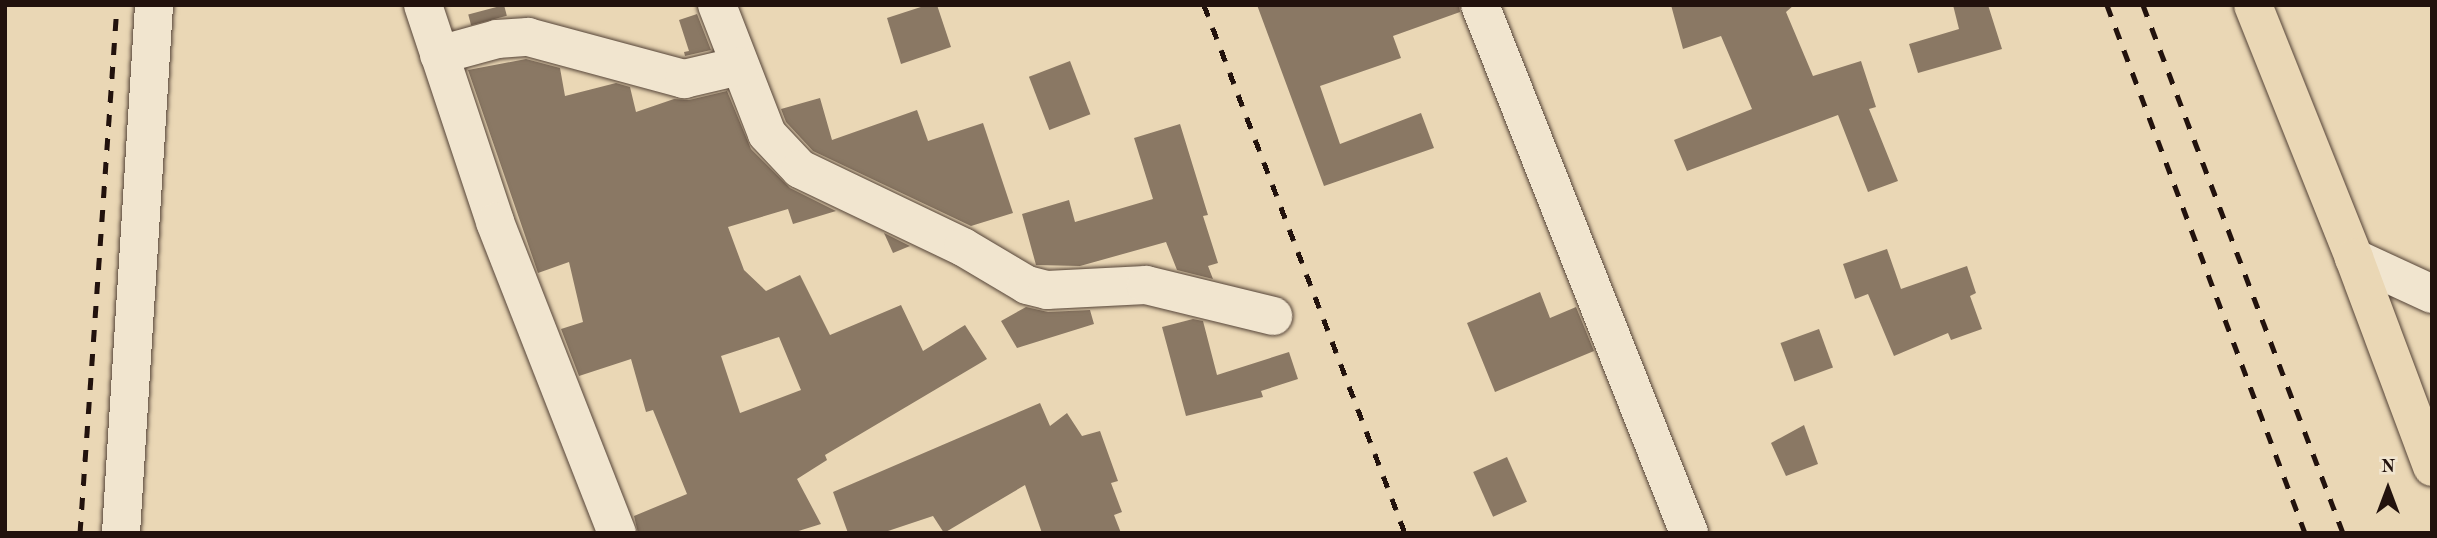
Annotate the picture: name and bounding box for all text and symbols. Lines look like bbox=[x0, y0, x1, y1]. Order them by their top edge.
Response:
north arrow bbox=[2353, 454, 2423, 524]
text: N bbox=[2381, 458, 2395, 477]

